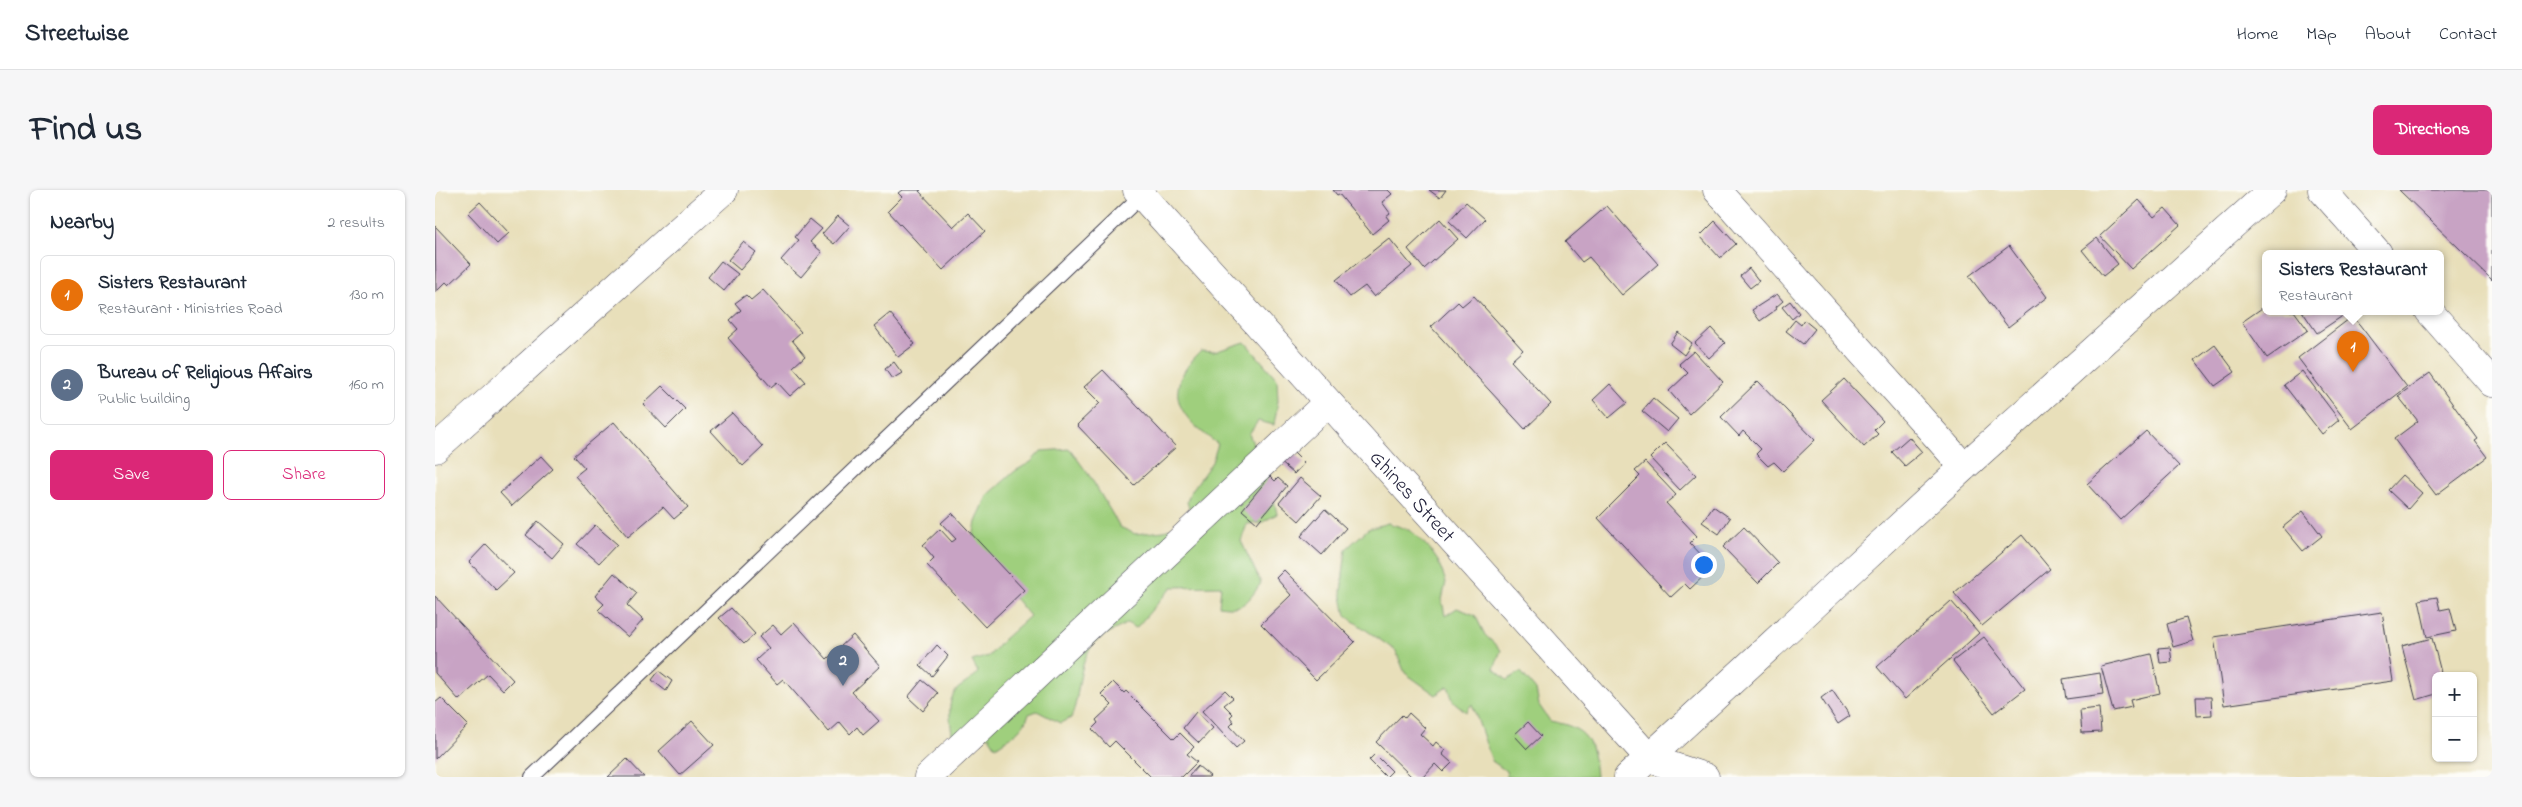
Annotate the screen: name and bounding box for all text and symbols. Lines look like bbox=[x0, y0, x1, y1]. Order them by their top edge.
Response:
text: Streetwise bbox=[25, 17, 129, 52]
text: Home bbox=[2237, 22, 2278, 48]
text: Map bbox=[2306, 22, 2337, 48]
text: About bbox=[2365, 22, 2411, 48]
text: Contact bbox=[2439, 22, 2497, 48]
text: Find us bbox=[30, 105, 142, 156]
button: Directions bbox=[2373, 105, 2492, 155]
text: Nearby bbox=[50, 208, 114, 238]
text: 2 results bbox=[327, 211, 385, 235]
popup bbox=[2262, 250, 2444, 315]
text: Sisters Restaurant bbox=[2279, 257, 2427, 284]
text: Sisters Restaurant bbox=[98, 270, 247, 297]
text: 1 bbox=[64, 283, 70, 307]
text: 130 m bbox=[349, 283, 384, 307]
text: Restaurant bbox=[2279, 284, 2353, 308]
text: Restaurant · Ministries Road bbox=[98, 297, 282, 321]
pin: 1 bbox=[2337, 331, 2369, 372]
text: Bureau of Religious Affairs bbox=[98, 360, 313, 387]
text: 2 bbox=[63, 373, 71, 397]
text: 160 m bbox=[349, 373, 384, 397]
text: Public building bbox=[98, 387, 190, 411]
street label: Ghines Street bbox=[1362, 444, 1461, 550]
button: Save bbox=[50, 450, 213, 500]
button: Share bbox=[223, 450, 385, 500]
your location bbox=[1691, 552, 1717, 578]
pin: 2 bbox=[827, 645, 859, 686]
map controls bbox=[2432, 672, 2477, 762]
button: + bbox=[2432, 672, 2477, 717]
button: − bbox=[2432, 717, 2477, 762]

